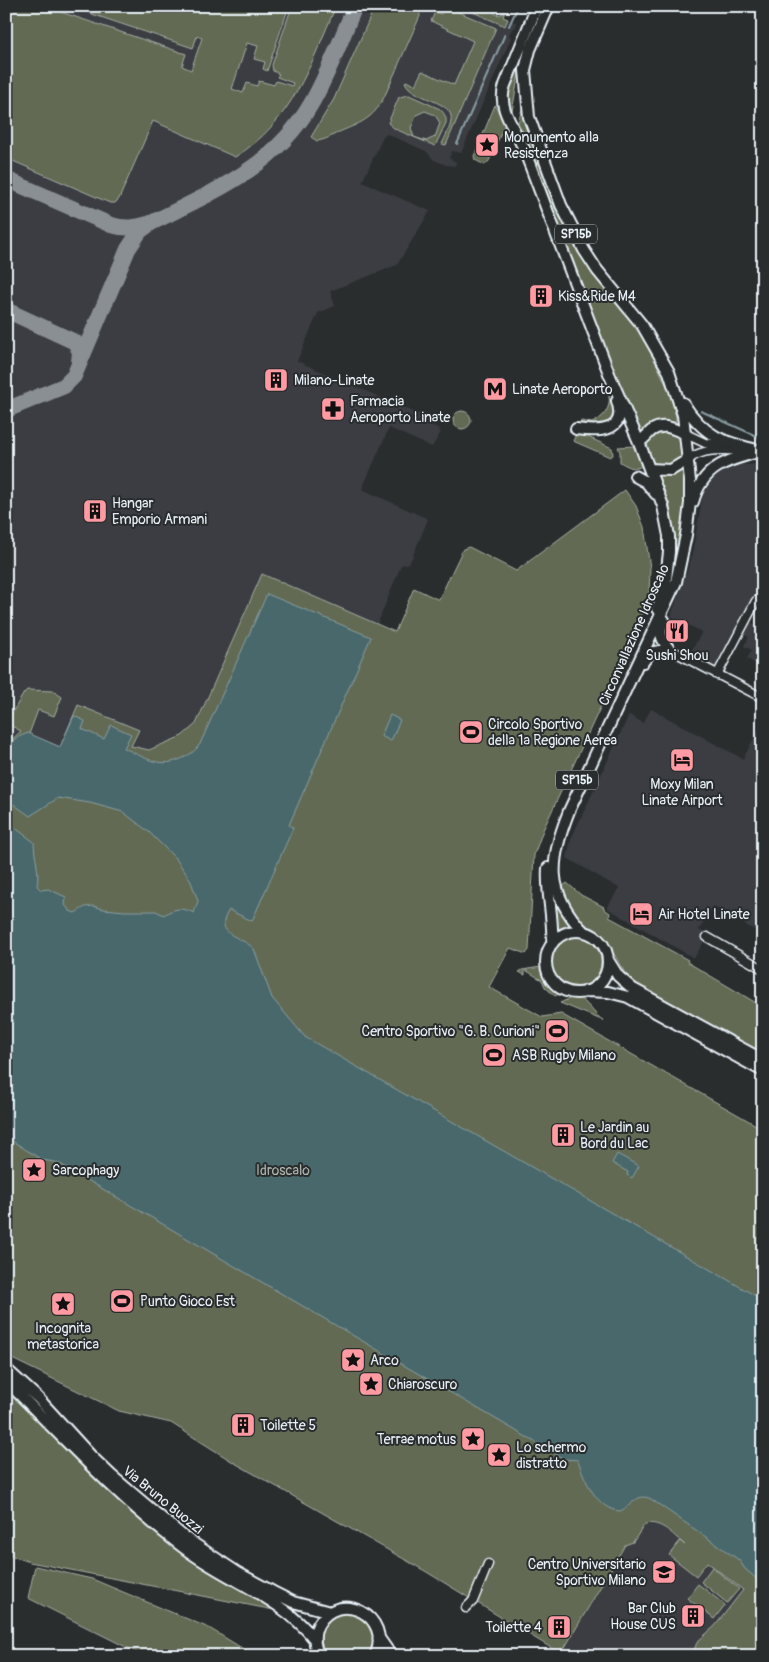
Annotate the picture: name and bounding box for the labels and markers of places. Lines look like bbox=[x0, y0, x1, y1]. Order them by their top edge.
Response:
place label: Monumento alla Resistenza bbox=[504, 129, 599, 162]
place icon: Monumento alla Resistenza bbox=[474, 132, 500, 158]
building icon: Kiss&Ride M4 bbox=[528, 283, 554, 309]
place label: Kiss&Ride M4 bbox=[558, 288, 636, 305]
building icon: Milano-Linate bbox=[263, 367, 289, 393]
place label: Milano-Linate bbox=[294, 372, 375, 389]
metro station icon: Linate Aeroporto bbox=[482, 376, 508, 402]
place label: Linate Aeroporto bbox=[512, 381, 613, 398]
place label: Farmacia Aeroporto Linate bbox=[350, 393, 451, 426]
pharmacy icon: Farmacia Aeroporto Linate bbox=[320, 396, 346, 422]
place label: Hangar Emporio Armani bbox=[112, 495, 207, 528]
building icon: Hangar Emporio Armani bbox=[82, 498, 108, 524]
restaurant icon: Sushi Shou bbox=[664, 618, 690, 644]
place label: Sushi Shou bbox=[646, 647, 709, 664]
place label: Circolo Sportivo della 1ª Regione Aerea bbox=[488, 716, 617, 749]
sports icon: Circolo Sportivo della 1ª Regione Aerea bbox=[458, 719, 484, 745]
hotel icon: Moxy Milan Linate Airport bbox=[669, 747, 695, 773]
place label: Moxy Milan Linate Airport bbox=[641, 776, 723, 809]
hotel icon: Air Hotel Linate bbox=[628, 901, 654, 927]
place label: Air Hotel Linate bbox=[658, 906, 750, 923]
sports icon: Centro Sportivo "G. B. Curioni" bbox=[544, 1018, 570, 1044]
place label: Centro Sportivo "G. B. Curioni" bbox=[362, 1023, 540, 1040]
sports icon: ASB Rugby Milano bbox=[481, 1042, 507, 1068]
place label: ASB Rugby Milano bbox=[512, 1047, 616, 1064]
place label: Le Jardin au Bord du Lac bbox=[580, 1119, 649, 1152]
building icon: Le Jardin au Bord du Lac bbox=[550, 1122, 576, 1148]
place icon: Sarcophagy bbox=[21, 1157, 47, 1183]
place label: Sarcophagy bbox=[52, 1162, 119, 1179]
sports icon: Punto Gioco Est bbox=[109, 1288, 135, 1314]
place icon: Incognita metastorica bbox=[50, 1291, 76, 1317]
place label: Punto Gioco Est bbox=[140, 1293, 235, 1310]
place label: Incognita metastorica bbox=[27, 1320, 99, 1353]
place icon: Arco bbox=[340, 1347, 366, 1373]
place label: Arco bbox=[370, 1352, 399, 1369]
place icon: Chiaroscuro bbox=[358, 1371, 384, 1397]
place label: Chiaroscuro bbox=[388, 1376, 458, 1393]
building icon: Toilette 5 bbox=[230, 1412, 256, 1438]
place label: Toilette 5 bbox=[260, 1417, 316, 1434]
place icon: Terrae motus bbox=[460, 1426, 486, 1452]
place label: Terrae motus bbox=[377, 1431, 457, 1448]
place label: Lo schermo distratto bbox=[516, 1439, 587, 1472]
place icon: Lo schermo distratto bbox=[486, 1442, 512, 1468]
place label: Centro Universitario Sportivo Milano bbox=[528, 1556, 646, 1589]
school or university icon: Centro Universitario Sportivo Milano bbox=[651, 1559, 677, 1585]
place label: Bar Club House CUS bbox=[610, 1600, 676, 1633]
building icon: Bar Club House CUS bbox=[680, 1603, 706, 1629]
building icon: Toilette 4 bbox=[546, 1614, 572, 1640]
place label: Toilette 4 bbox=[485, 1619, 542, 1636]

